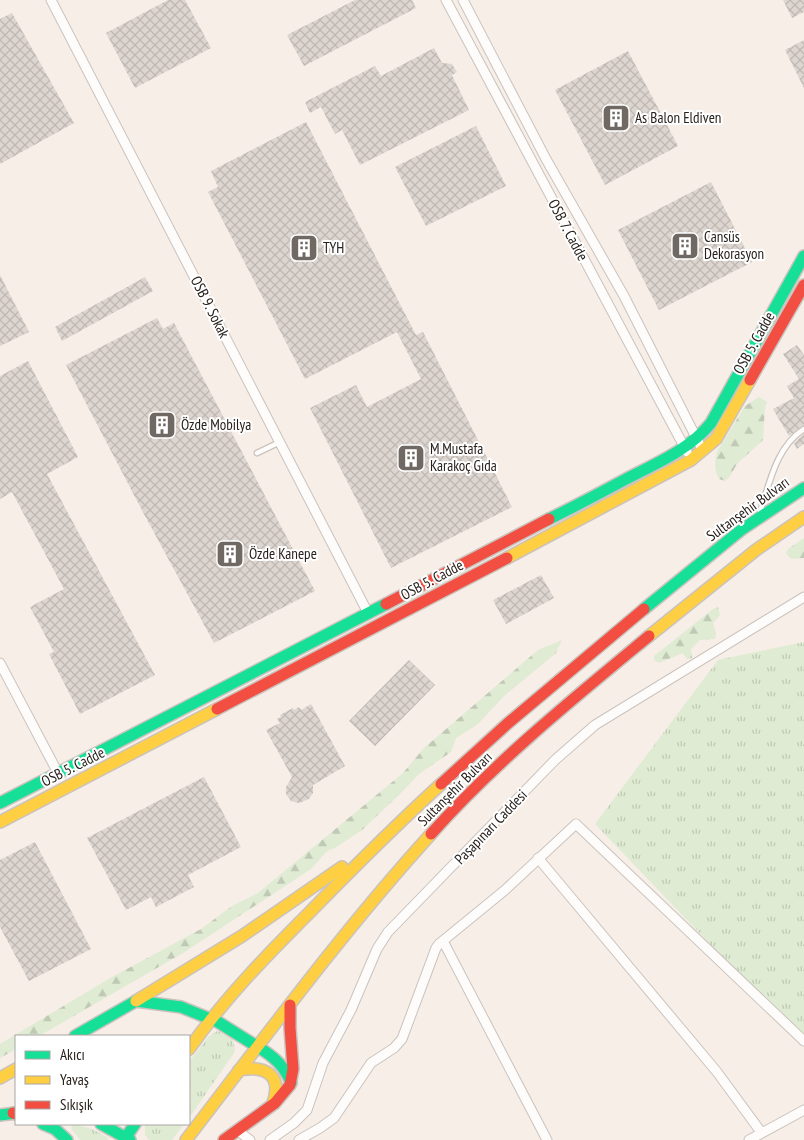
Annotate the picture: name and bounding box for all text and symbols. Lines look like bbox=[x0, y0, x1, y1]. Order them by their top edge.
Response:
building icon: As Balon Eldiven bbox=[601, 103, 631, 133]
place label: As Balon Eldiven bbox=[635, 108, 721, 127]
street label: OSB 7. Cadde bbox=[544, 196, 593, 264]
place label: Cansüs Dekorasyon bbox=[704, 227, 764, 263]
building icon: Cansüs Dekorasyon bbox=[670, 231, 700, 261]
building icon: TYH bbox=[289, 233, 319, 263]
place label: TYH bbox=[323, 238, 344, 257]
street label: OSB 9. Sokak bbox=[187, 273, 234, 341]
street label: OSB 5. Cadde bbox=[729, 308, 778, 377]
building icon: Özde Mobilya bbox=[147, 410, 177, 440]
place label: Özde Mobilya bbox=[181, 415, 251, 434]
place label: M.Mustafa Karakoç Gıda bbox=[430, 439, 497, 475]
building icon: M.Mustafa Karakoç Gıda bbox=[396, 443, 426, 473]
street label: Sultanşehir Bulvarı bbox=[703, 472, 793, 545]
building icon: Özde Kanepe bbox=[215, 539, 245, 569]
place label: Özde Kanepe bbox=[249, 544, 317, 563]
street label: OSB 5. Cadde bbox=[397, 555, 466, 604]
street label: OSB 5. Cadde bbox=[38, 743, 108, 791]
street label: Sultanşehir Bulvarı bbox=[413, 747, 496, 830]
street label: Paşapınarı Caddesi bbox=[450, 785, 531, 868]
legend bbox=[15, 1035, 190, 1125]
text: Akıcı bbox=[60, 1045, 85, 1064]
text: Yavaş bbox=[60, 1070, 89, 1089]
text: Sıkışık bbox=[60, 1095, 93, 1114]

